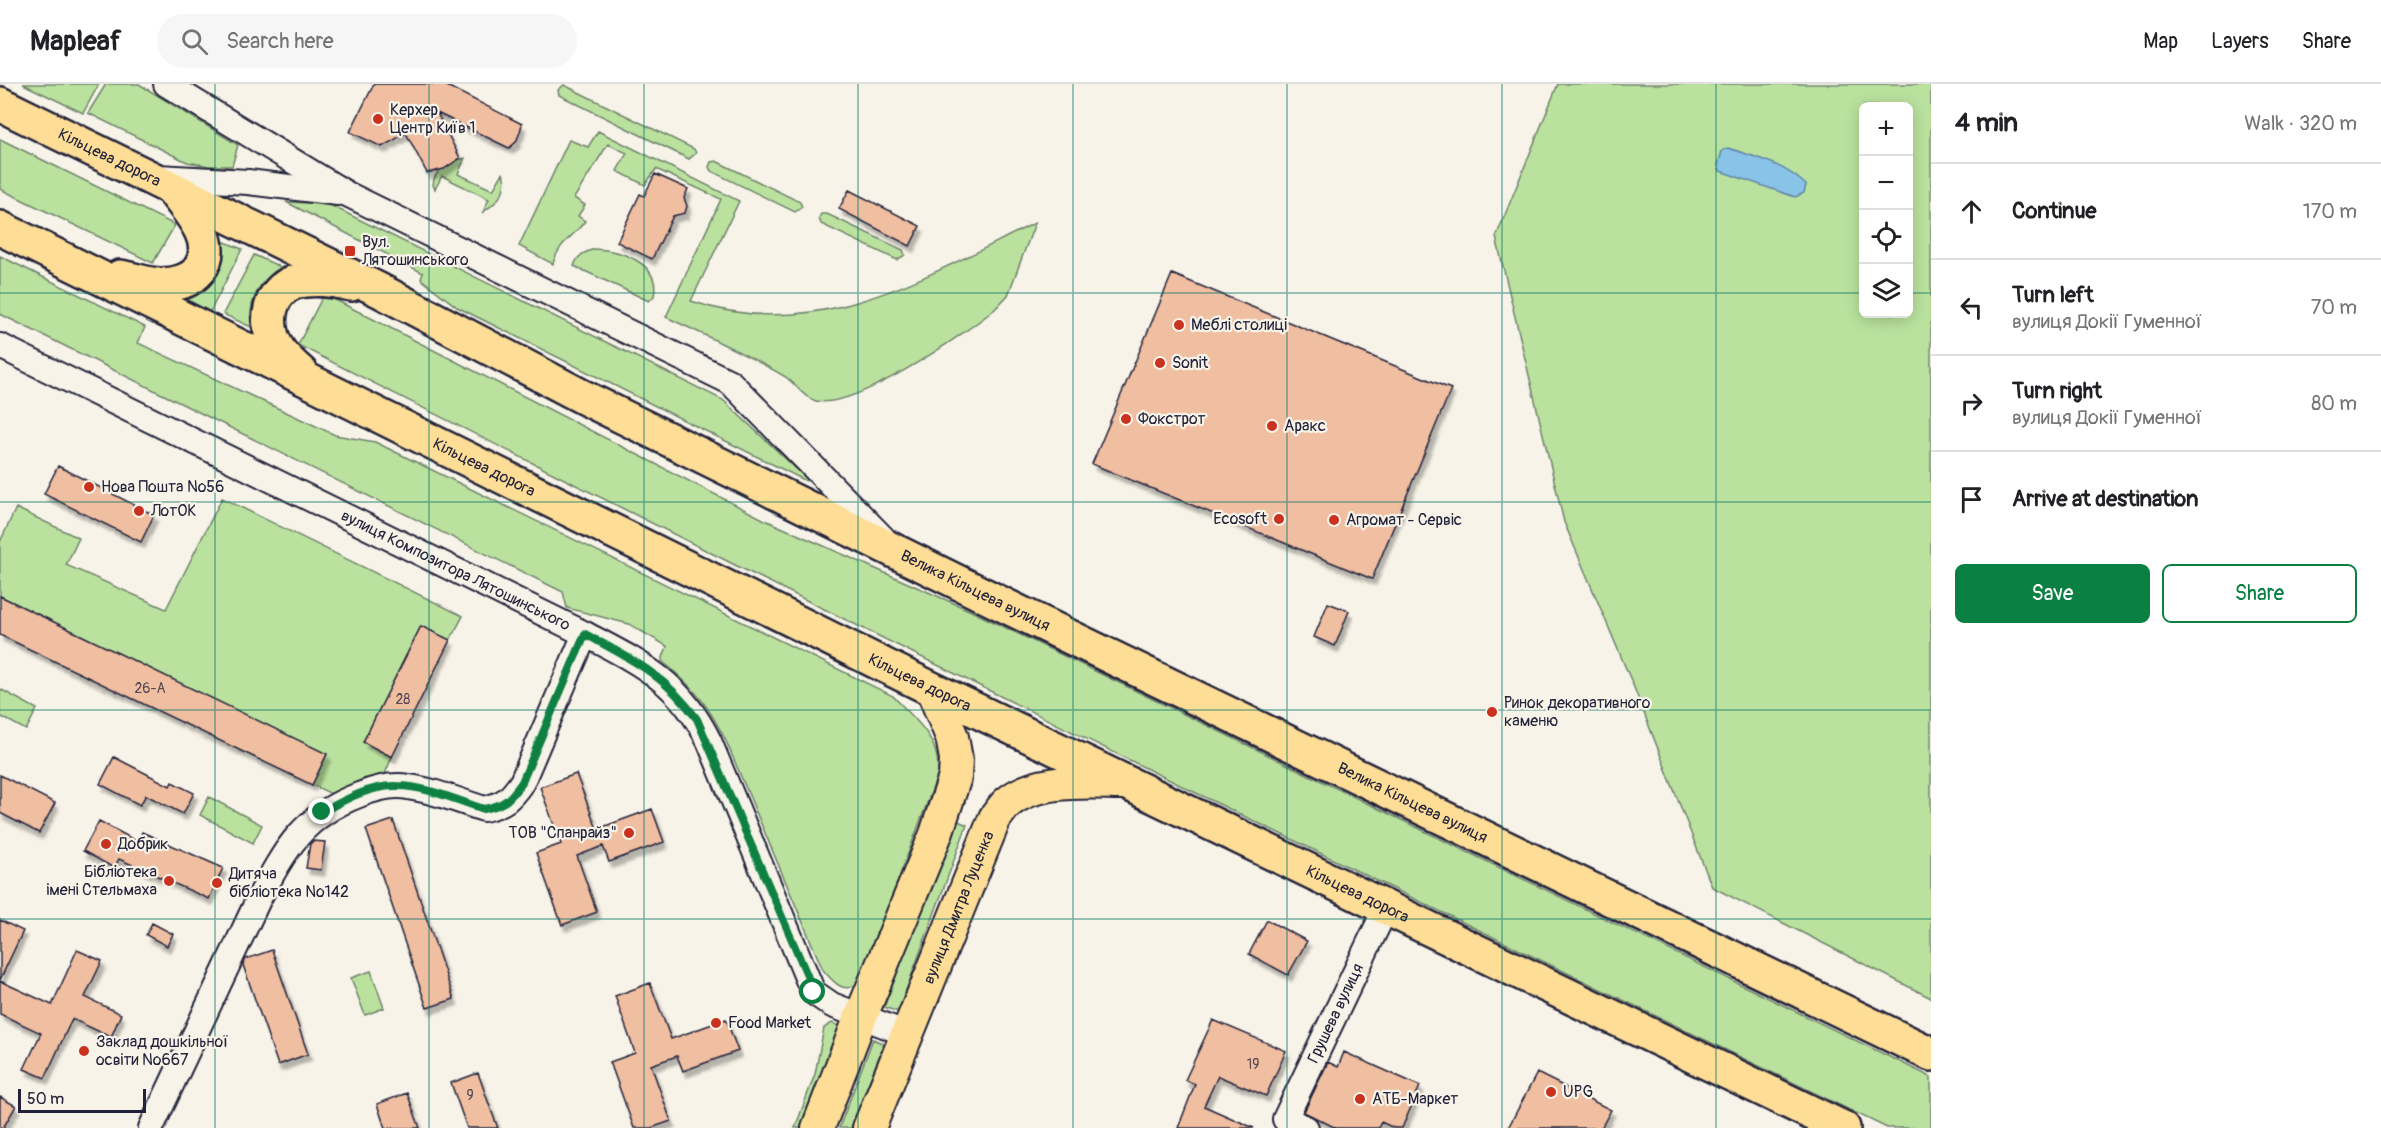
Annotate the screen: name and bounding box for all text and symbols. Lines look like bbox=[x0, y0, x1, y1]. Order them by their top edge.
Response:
search box bbox=[157, 14, 577, 68]
text: Mapleaf bbox=[30, 24, 121, 59]
icon: search bbox=[178, 25, 211, 58]
text: Search here bbox=[226, 27, 334, 55]
text: Map bbox=[2143, 28, 2178, 55]
text: Layers bbox=[2211, 28, 2269, 55]
text: Share bbox=[2302, 28, 2351, 55]
place label: Керхер Центр Київ 1 bbox=[390, 100, 476, 138]
map controls bbox=[1859, 102, 1913, 318]
button: + bbox=[1859, 102, 1913, 156]
text: 4 min bbox=[1955, 107, 2018, 139]
text: Walk · 320 m bbox=[2244, 111, 2357, 136]
marker: Керхер Центр Київ 1 bbox=[371, 112, 385, 126]
street label: Кільцева дорога bbox=[55, 124, 164, 191]
button: − bbox=[1859, 156, 1913, 210]
icon: ahead bbox=[1955, 195, 1988, 228]
text: Continue bbox=[2012, 197, 2096, 225]
text: 170 m bbox=[2303, 199, 2357, 224]
button: locate bbox=[1859, 210, 1913, 264]
place label: Вул. Лятошинського bbox=[361, 232, 469, 270]
marker: Вул. Лятошинського bbox=[343, 244, 357, 258]
button: layers bbox=[1859, 264, 1913, 318]
text: Turn left bbox=[2012, 281, 2094, 309]
icon: left bbox=[1955, 291, 1988, 324]
text: 70 m bbox=[2311, 295, 2357, 320]
text: вулиця Докії Гуменної bbox=[2012, 309, 2202, 334]
place label: Меблі столиці bbox=[1191, 315, 1287, 335]
marker: Меблі столиці bbox=[1172, 318, 1186, 332]
place label: Sonit bbox=[1172, 353, 1209, 373]
marker: Sonit bbox=[1153, 356, 1167, 370]
text: Turn right bbox=[2012, 377, 2102, 405]
icon: right bbox=[1955, 387, 1988, 420]
text: 80 m bbox=[2311, 391, 2357, 416]
text: вулиця Докії Гуменної bbox=[2012, 405, 2202, 430]
place label: Фокстрот bbox=[1138, 409, 1206, 429]
marker: Фокстрот bbox=[1119, 412, 1133, 426]
place label: Аракс bbox=[1284, 416, 1326, 436]
marker: Аракс bbox=[1265, 419, 1279, 433]
street label: Кільцева дорога bbox=[429, 434, 539, 501]
place label: Нова Пошта №56 bbox=[101, 477, 224, 497]
marker: Нова Пошта №56 bbox=[82, 480, 96, 494]
icon: arrive bbox=[1955, 483, 1988, 516]
text: Arrive at destination bbox=[2012, 485, 2198, 513]
place label: ЛотОК bbox=[150, 501, 197, 521]
marker: ЛотОК bbox=[132, 504, 146, 518]
street label: вулиця Композитора Лятошинського bbox=[338, 506, 574, 635]
place label: Ecosoft bbox=[1213, 509, 1268, 529]
place label: Агромат - Сервіс bbox=[1346, 510, 1462, 530]
marker: Ecosoft bbox=[1272, 512, 1286, 526]
marker: Агромат - Сервіс bbox=[1327, 513, 1341, 527]
street label: Велика Кільцева вулиця bbox=[897, 545, 1053, 636]
button: Save bbox=[1955, 564, 2150, 623]
button: Share bbox=[2162, 564, 2357, 623]
street label: Кільцева дорога bbox=[865, 649, 974, 716]
house number: 26-А bbox=[134, 680, 166, 697]
house number: 28 bbox=[396, 691, 410, 708]
place label: Ринок декоративного каменю bbox=[1504, 693, 1651, 731]
marker: Ринок декоративного каменю bbox=[1485, 705, 1499, 719]
street label: Велика Кільцева вулиця bbox=[1334, 758, 1491, 848]
route end bbox=[308, 798, 334, 824]
place label: ТОВ "Спанрайз" bbox=[509, 823, 617, 843]
marker: ТОВ "Спанрайз" bbox=[622, 826, 636, 840]
street label: вулиця Дмитра Луценка bbox=[919, 828, 999, 987]
place label: Добрик bbox=[117, 834, 168, 854]
marker: Добрик bbox=[99, 837, 113, 851]
street label: Кільцева дорога bbox=[1303, 861, 1412, 927]
place label: Бібліотека імені Стельмаха bbox=[46, 862, 157, 900]
place label: Дитяча бібліотека №142 bbox=[228, 864, 349, 902]
marker: Бібліотека імені Стельмаха bbox=[162, 874, 176, 888]
marker: Дитяча бібліотека №142 bbox=[210, 876, 224, 890]
street label: Грушева вулиця bbox=[1303, 960, 1368, 1066]
route start bbox=[799, 978, 825, 1004]
place label: Food Market bbox=[728, 1013, 812, 1033]
marker: Food Market bbox=[709, 1016, 723, 1030]
place label: Заклад дошкільної освіти №667 bbox=[96, 1032, 229, 1070]
marker: Заклад дошкільної освіти №667 bbox=[77, 1044, 91, 1058]
house number: 19 bbox=[1247, 1056, 1259, 1073]
place label: UPG bbox=[1563, 1082, 1593, 1102]
marker: UPG bbox=[1544, 1085, 1558, 1099]
scale bar bbox=[18, 1086, 146, 1114]
house number: 9 bbox=[466, 1087, 474, 1104]
text: 50 m bbox=[27, 1089, 64, 1109]
place label: АТБ-Маркет bbox=[1372, 1089, 1458, 1109]
marker: АТБ-Маркет bbox=[1353, 1092, 1367, 1106]

